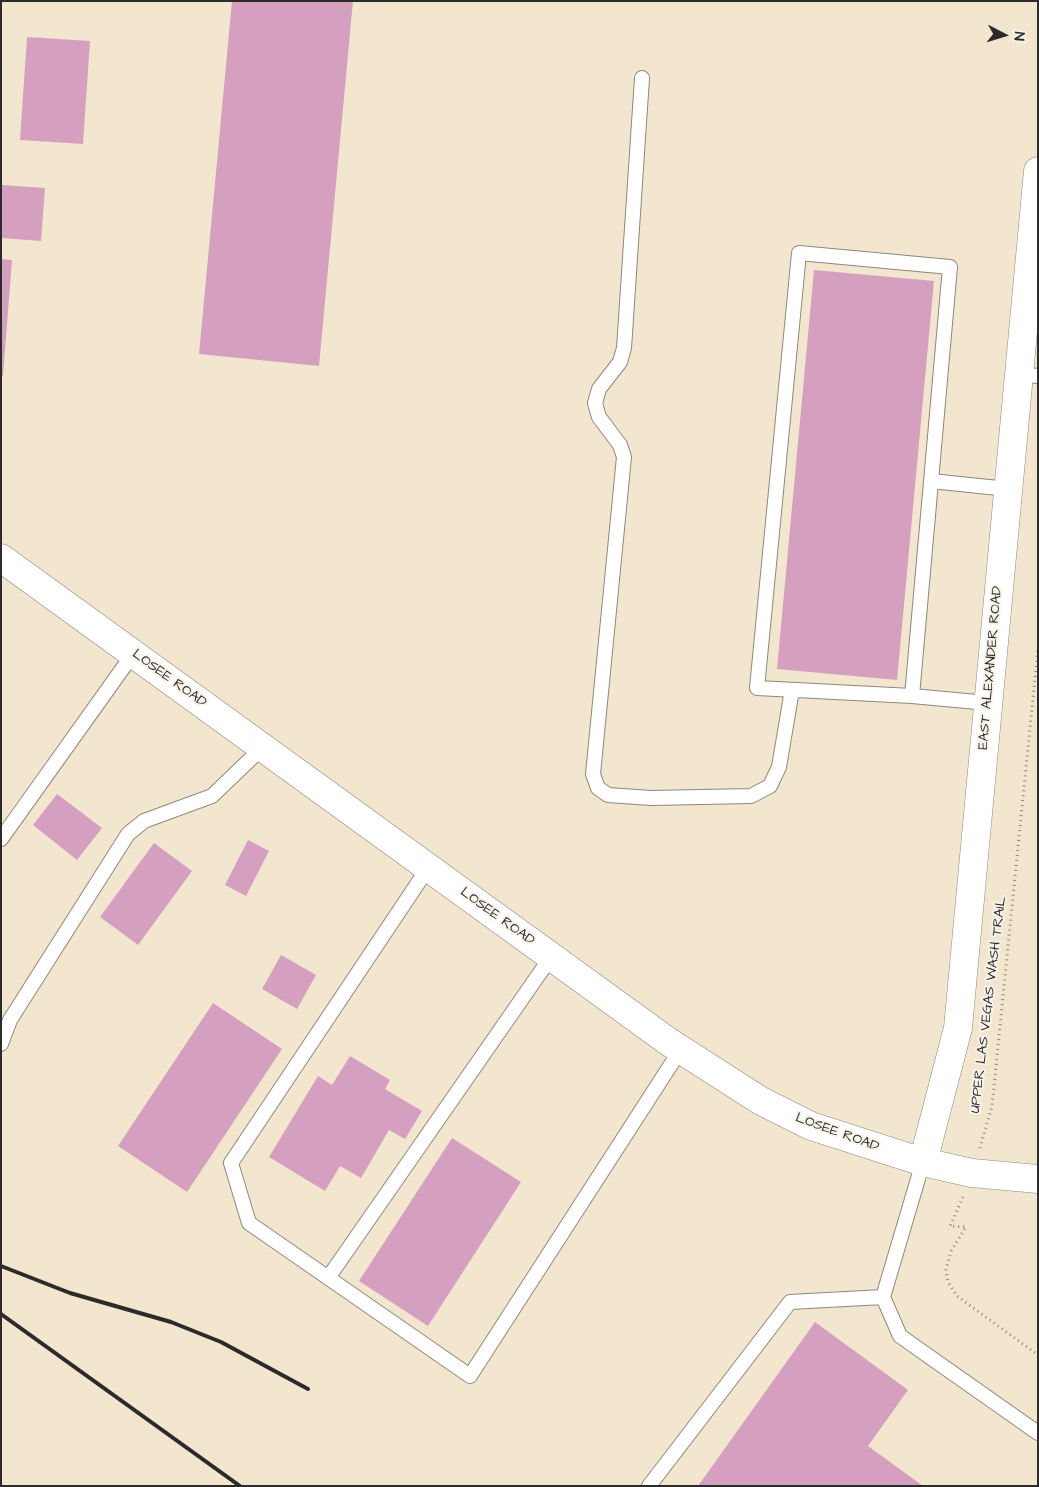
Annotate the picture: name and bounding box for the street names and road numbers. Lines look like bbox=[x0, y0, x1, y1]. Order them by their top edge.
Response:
street label: EAST ALEXANDER ROAD bbox=[975, 586, 1007, 750]
street label: LOSEE ROAD bbox=[129, 646, 209, 712]
street label: LOSEE ROAD bbox=[457, 884, 537, 950]
street label: UPPER LAS VEGAS WASH TRAIL bbox=[967, 896, 1011, 1114]
street label: LOSEE ROAD bbox=[793, 1110, 881, 1156]

